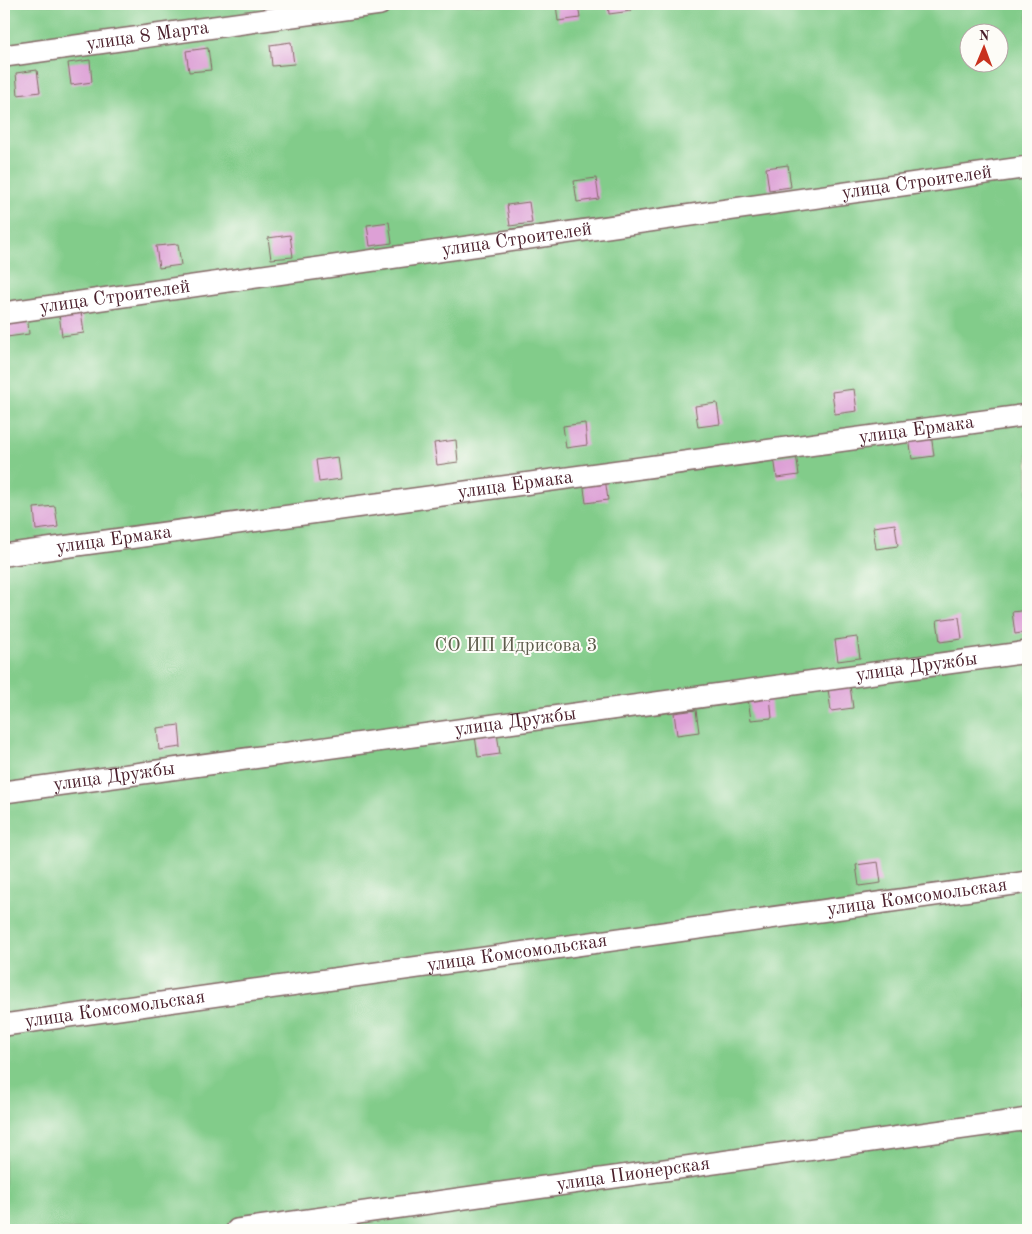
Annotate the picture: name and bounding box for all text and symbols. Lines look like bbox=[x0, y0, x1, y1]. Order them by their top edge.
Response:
street label: улица 8 Марта bbox=[85, 18, 211, 54]
north arrow bbox=[960, 22, 1010, 72]
text: N bbox=[979, 29, 990, 43]
street label: улица Строителей bbox=[840, 163, 993, 203]
street label: улица Строителей bbox=[440, 220, 593, 260]
street label: улица Строителей bbox=[39, 277, 191, 317]
street label: улица Ермака bbox=[858, 413, 976, 448]
street label: улица Ермака bbox=[456, 468, 575, 502]
street label: улица Ермака bbox=[55, 523, 173, 557]
park label: СО ИП Идрисова 3 bbox=[435, 637, 597, 656]
street label: улица Дружбы bbox=[855, 650, 978, 685]
street label: улица Дружбы bbox=[453, 704, 577, 740]
street label: улица Дружбы bbox=[52, 759, 176, 795]
street label: улица Комсомольская bbox=[826, 875, 1009, 919]
street label: улица Комсомольская bbox=[426, 931, 609, 975]
street label: улица Комсомольская bbox=[24, 988, 206, 1031]
street label: улица Пионерская bbox=[555, 1154, 711, 1195]

